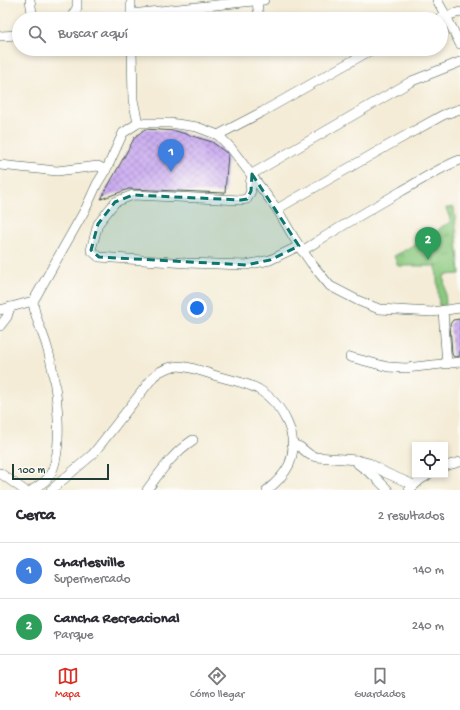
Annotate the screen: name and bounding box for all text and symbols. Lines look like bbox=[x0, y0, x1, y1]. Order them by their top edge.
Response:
search box bbox=[12, 12, 448, 56]
icon: search bbox=[26, 23, 48, 45]
text: Buscar aquí bbox=[58, 25, 128, 43]
pin: 1 bbox=[158, 139, 184, 172]
pin: 2 bbox=[415, 227, 441, 260]
your location bbox=[187, 298, 207, 318]
map controls bbox=[412, 442, 448, 478]
button: locate bbox=[412, 442, 448, 478]
scale bar bbox=[12, 462, 109, 481]
text: 100 m bbox=[18, 465, 45, 477]
text: Cerca bbox=[16, 506, 55, 526]
text: 2 resultados bbox=[378, 509, 444, 524]
text: Charlesville bbox=[54, 554, 125, 572]
text: 1 bbox=[26, 563, 32, 578]
text: 140 m bbox=[413, 563, 444, 578]
text: Supermercado bbox=[54, 572, 130, 587]
text: Cancha Recreacional bbox=[54, 610, 180, 628]
text: 2 bbox=[26, 619, 32, 634]
text: 240 m bbox=[412, 619, 444, 634]
text: Parque bbox=[54, 628, 94, 643]
tab: Mapa bbox=[55, 665, 80, 701]
tab: Cómo llegar bbox=[190, 665, 244, 701]
tab: Guardados bbox=[354, 665, 405, 701]

